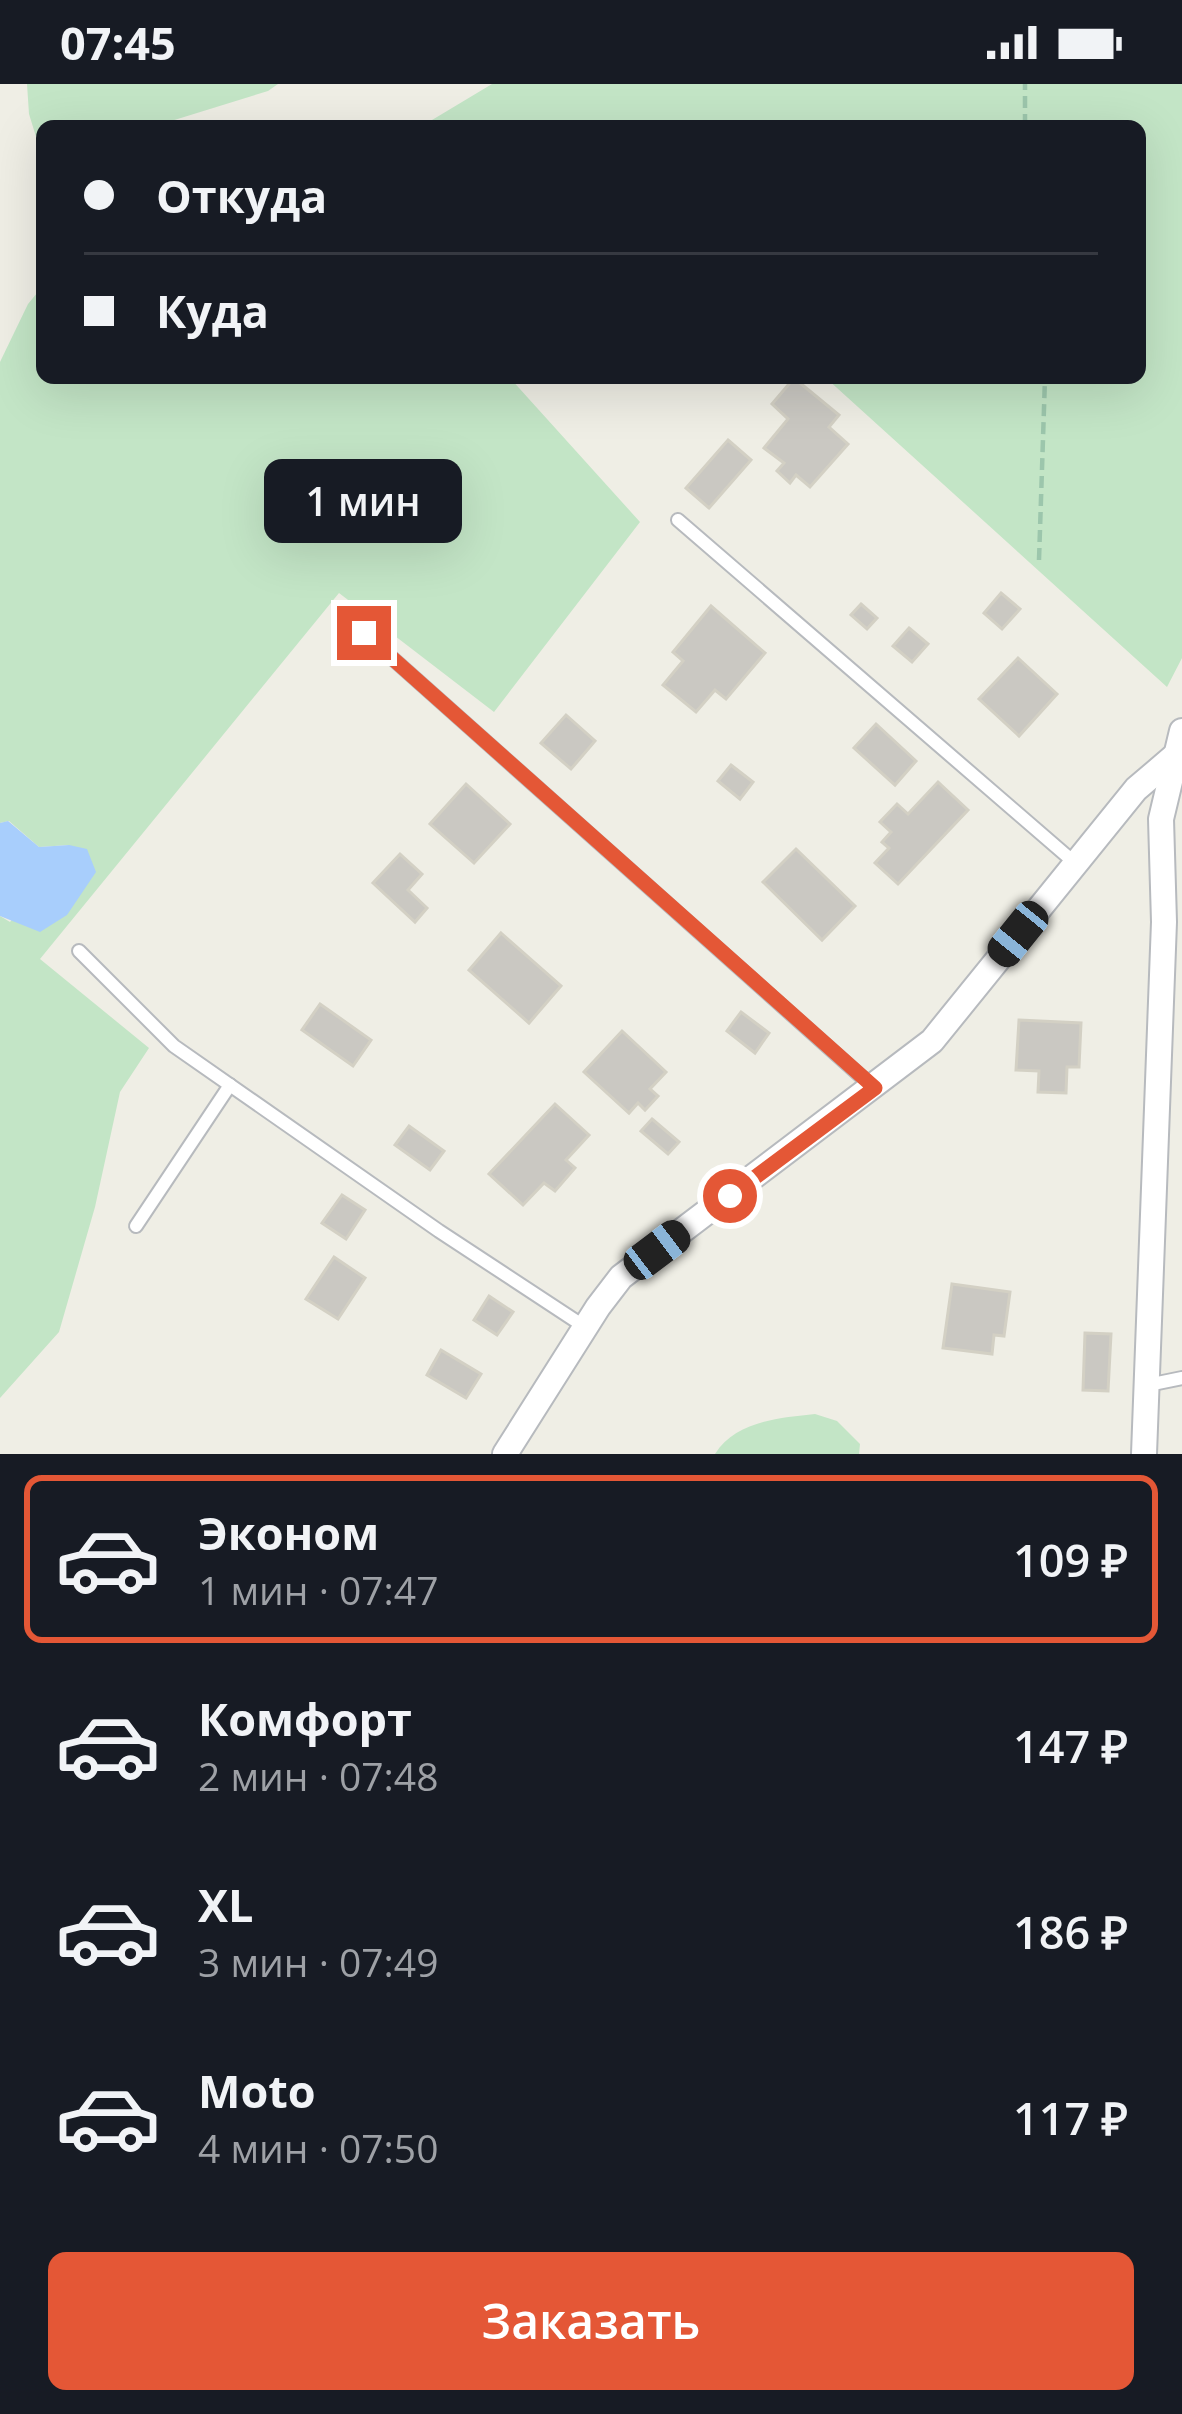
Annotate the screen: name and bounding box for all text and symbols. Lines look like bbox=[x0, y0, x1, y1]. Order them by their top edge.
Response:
text: 07:45 bbox=[60, 12, 176, 73]
text: Откуда bbox=[156, 165, 327, 226]
text: Куда bbox=[156, 280, 269, 341]
callout: 1 мин bbox=[265, 459, 463, 543]
text: 1 мин bbox=[306, 474, 420, 527]
route end bbox=[337, 606, 391, 660]
car bbox=[981, 895, 1055, 973]
route start bbox=[703, 1169, 757, 1223]
car bbox=[617, 1214, 697, 1286]
text: Эконом bbox=[198, 1502, 379, 1563]
icon: car bbox=[54, 1505, 162, 1613]
text: 109 ₽ bbox=[1013, 1529, 1128, 1590]
text: 1 мин · 07:47 bbox=[198, 1563, 438, 1616]
text: Комфорт bbox=[198, 1688, 412, 1749]
icon: car bbox=[54, 1691, 162, 1799]
text: 147 ₽ bbox=[1013, 1715, 1128, 1776]
text: 2 мин · 07:48 bbox=[198, 1749, 438, 1802]
text: XL bbox=[198, 1874, 253, 1935]
icon: car bbox=[54, 1877, 162, 1985]
text: 186 ₽ bbox=[1013, 1901, 1128, 1962]
text: 3 мин · 07:49 bbox=[198, 1935, 438, 1988]
text: Moto bbox=[198, 2060, 316, 2121]
icon: car bbox=[54, 2063, 162, 2171]
text: 117 ₽ bbox=[1013, 2087, 1128, 2148]
text: 4 мин · 07:50 bbox=[198, 2121, 438, 2174]
button: Заказать bbox=[48, 2252, 1134, 2390]

